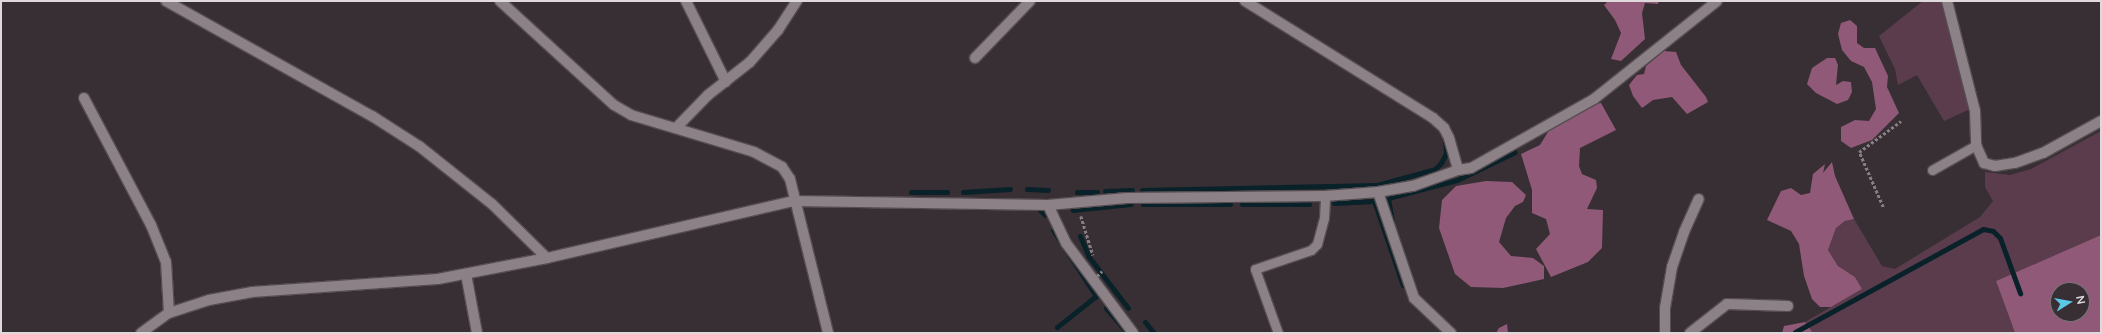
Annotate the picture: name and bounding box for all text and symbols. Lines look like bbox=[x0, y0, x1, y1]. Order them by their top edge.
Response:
north arrow bbox=[2050, 282, 2090, 322]
text: N bbox=[2074, 294, 2088, 305]

